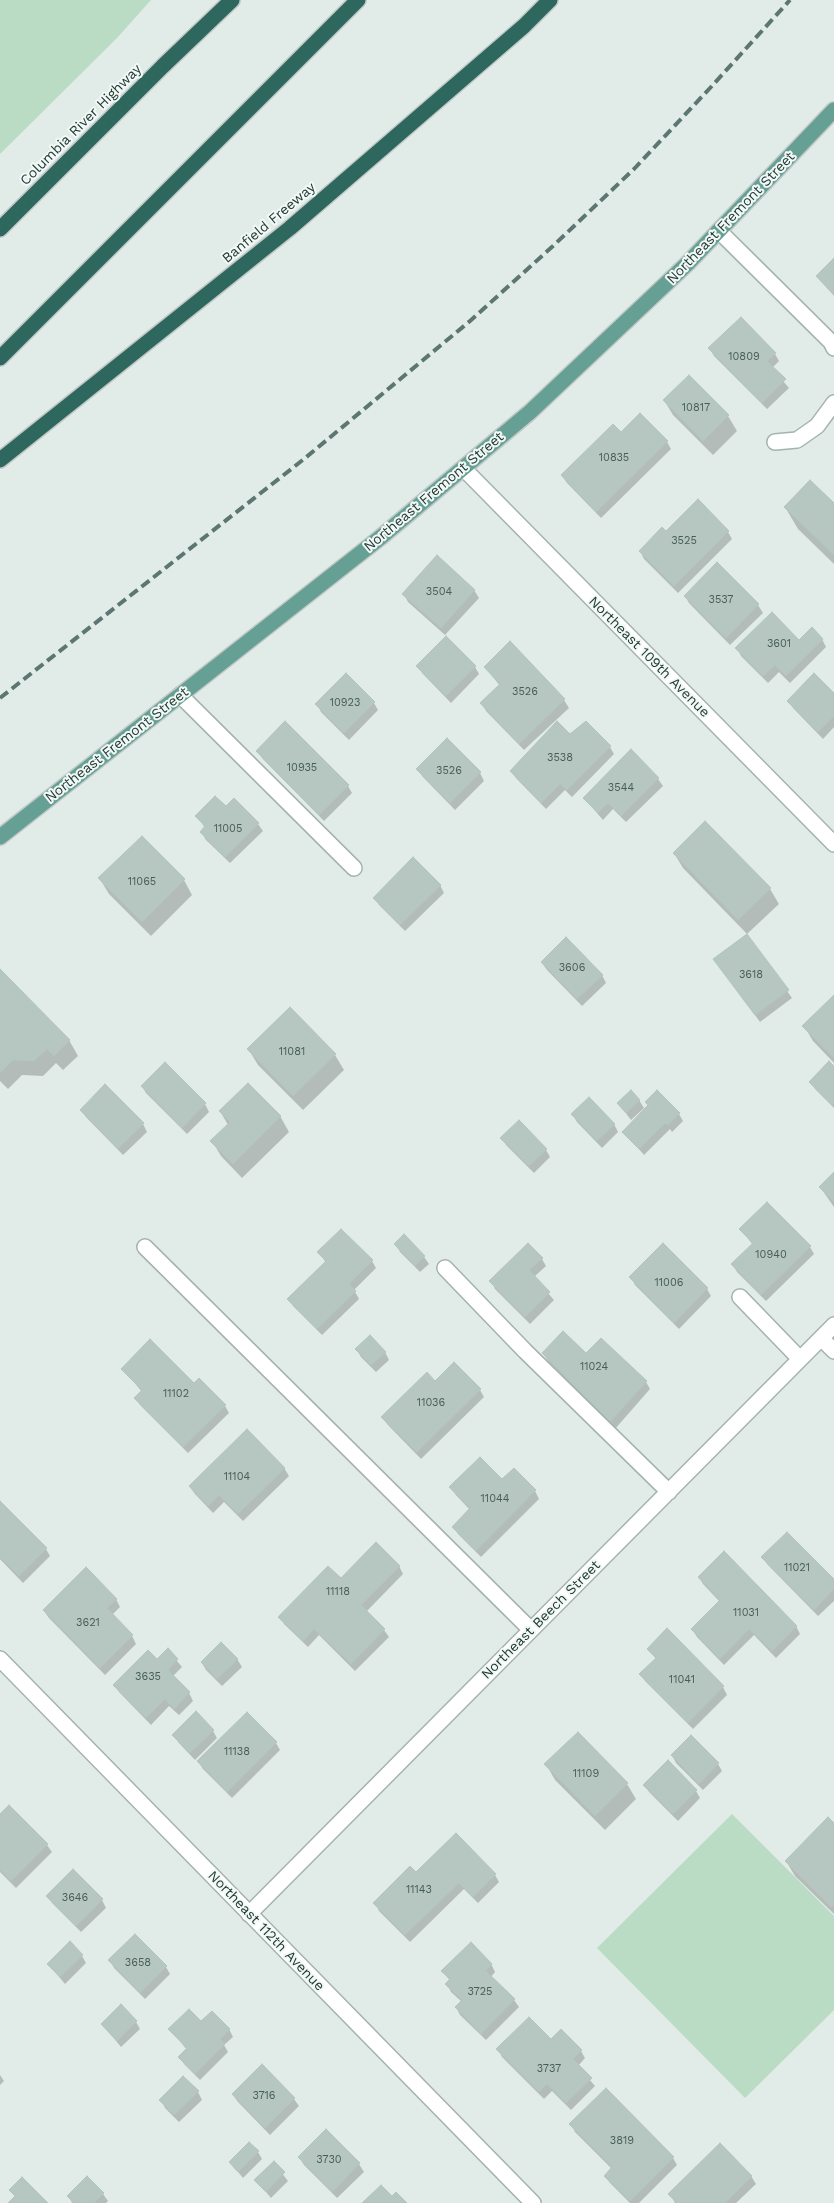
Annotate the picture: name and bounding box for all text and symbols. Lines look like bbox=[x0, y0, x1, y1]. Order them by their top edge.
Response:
street label: Columbia River Highway bbox=[17, 61, 145, 189]
street label: Northeast Fremont Street bbox=[663, 148, 799, 288]
street label: Banfield Freeway bbox=[219, 179, 319, 267]
house number: 10809 bbox=[728, 350, 760, 364]
house number: 10817 bbox=[682, 401, 710, 415]
street label: Northeast Fremont Street bbox=[361, 429, 507, 555]
house number: 10835 bbox=[599, 451, 629, 465]
house number: 3525 bbox=[671, 534, 697, 548]
house number: 3504 bbox=[426, 585, 452, 599]
street label: Northeast 109th Avenue bbox=[585, 593, 713, 721]
house number: 3537 bbox=[709, 593, 733, 607]
house number: 3601 bbox=[767, 637, 791, 651]
street label: Northeast Fremont Street bbox=[42, 684, 192, 806]
house number: 3526 bbox=[512, 685, 538, 699]
house number: 10923 bbox=[330, 696, 360, 710]
house number: 3538 bbox=[547, 751, 573, 765]
house number: 10935 bbox=[287, 761, 317, 775]
house number: 3526 bbox=[436, 764, 462, 778]
house number: 3544 bbox=[608, 781, 634, 795]
house number: 11005 bbox=[214, 822, 242, 836]
house number: 11065 bbox=[128, 875, 156, 889]
house number: 3606 bbox=[559, 961, 585, 975]
house number: 3618 bbox=[739, 968, 763, 982]
house number: 11081 bbox=[279, 1045, 305, 1059]
house number: 10940 bbox=[755, 1248, 787, 1262]
house number: 11006 bbox=[655, 1276, 683, 1290]
house number: 11024 bbox=[580, 1360, 608, 1374]
house number: 11102 bbox=[163, 1387, 189, 1401]
house number: 11036 bbox=[417, 1396, 445, 1410]
house number: 11104 bbox=[224, 1470, 250, 1484]
house number: 11044 bbox=[481, 1492, 509, 1506]
street label: Northeast Beech Street bbox=[478, 1557, 604, 1683]
house number: 11021 bbox=[784, 1561, 810, 1575]
house number: 11118 bbox=[326, 1585, 350, 1599]
house number: 11031 bbox=[733, 1606, 759, 1620]
house number: 3621 bbox=[76, 1616, 100, 1630]
house number: 3635 bbox=[135, 1670, 161, 1684]
house number: 11041 bbox=[669, 1673, 695, 1687]
house number: 11138 bbox=[224, 1745, 250, 1759]
house number: 11109 bbox=[573, 1767, 599, 1781]
street label: Northeast 112th Avenue bbox=[204, 1868, 328, 1994]
house number: 11143 bbox=[406, 1883, 432, 1897]
house number: 3646 bbox=[62, 1891, 88, 1905]
house number: 3658 bbox=[125, 1956, 151, 1970]
house number: 3725 bbox=[468, 1985, 492, 1999]
house number: 3737 bbox=[537, 2062, 561, 2076]
house number: 3716 bbox=[252, 2089, 276, 2103]
house number: 3819 bbox=[610, 2134, 634, 2148]
house number: 3730 bbox=[316, 2153, 342, 2167]

